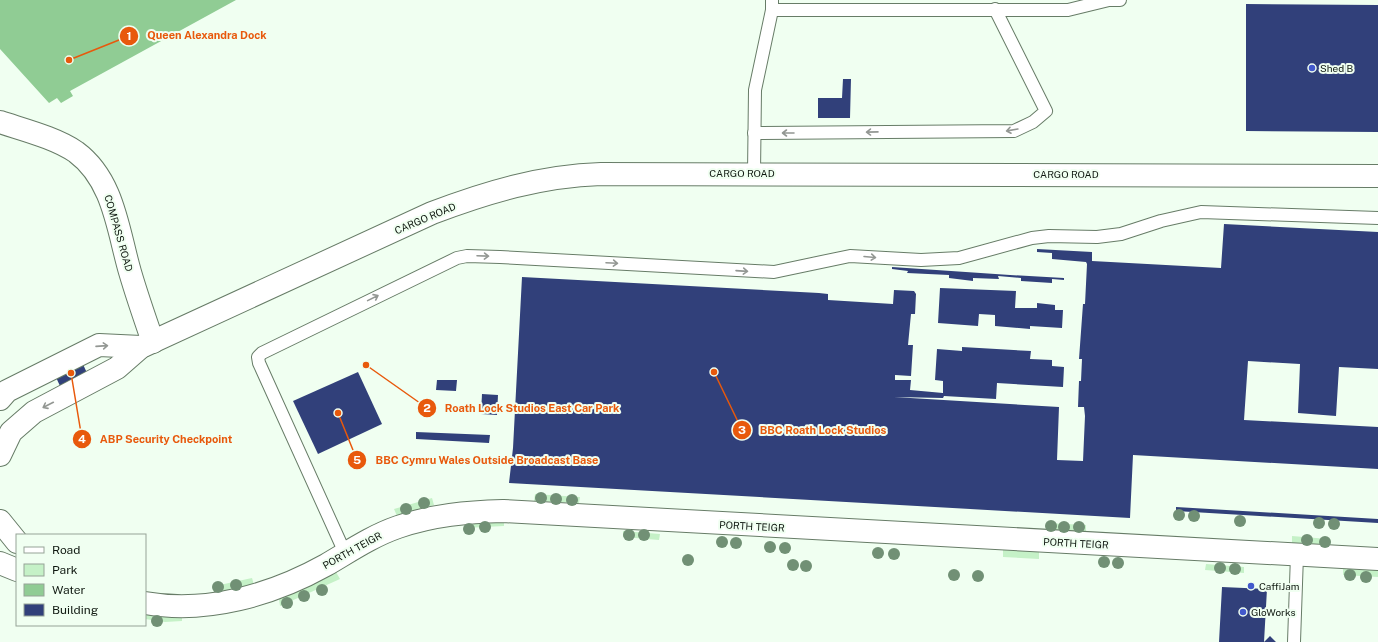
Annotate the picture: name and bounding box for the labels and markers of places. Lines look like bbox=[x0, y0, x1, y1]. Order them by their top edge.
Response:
callout: Queen Alexandra Dock bbox=[119, 24, 275, 47]
place label: Shed B bbox=[1320, 62, 1354, 74]
marker: Shed B bbox=[1307, 63, 1317, 73]
callout: Roath Lock Studios East Car Park bbox=[417, 396, 628, 419]
callout: BBC Roath Lock Studios bbox=[732, 418, 895, 441]
callout: ABP Security Checkpoint bbox=[72, 428, 241, 451]
callout: BBC Cymru Wales Outside Broadcast Base bbox=[347, 449, 606, 472]
place label: CaffiJam bbox=[1259, 580, 1299, 592]
marker: CaffiJam bbox=[1246, 581, 1256, 591]
place label: GloWorks bbox=[1251, 606, 1296, 618]
marker: GloWorks bbox=[1238, 607, 1248, 617]

